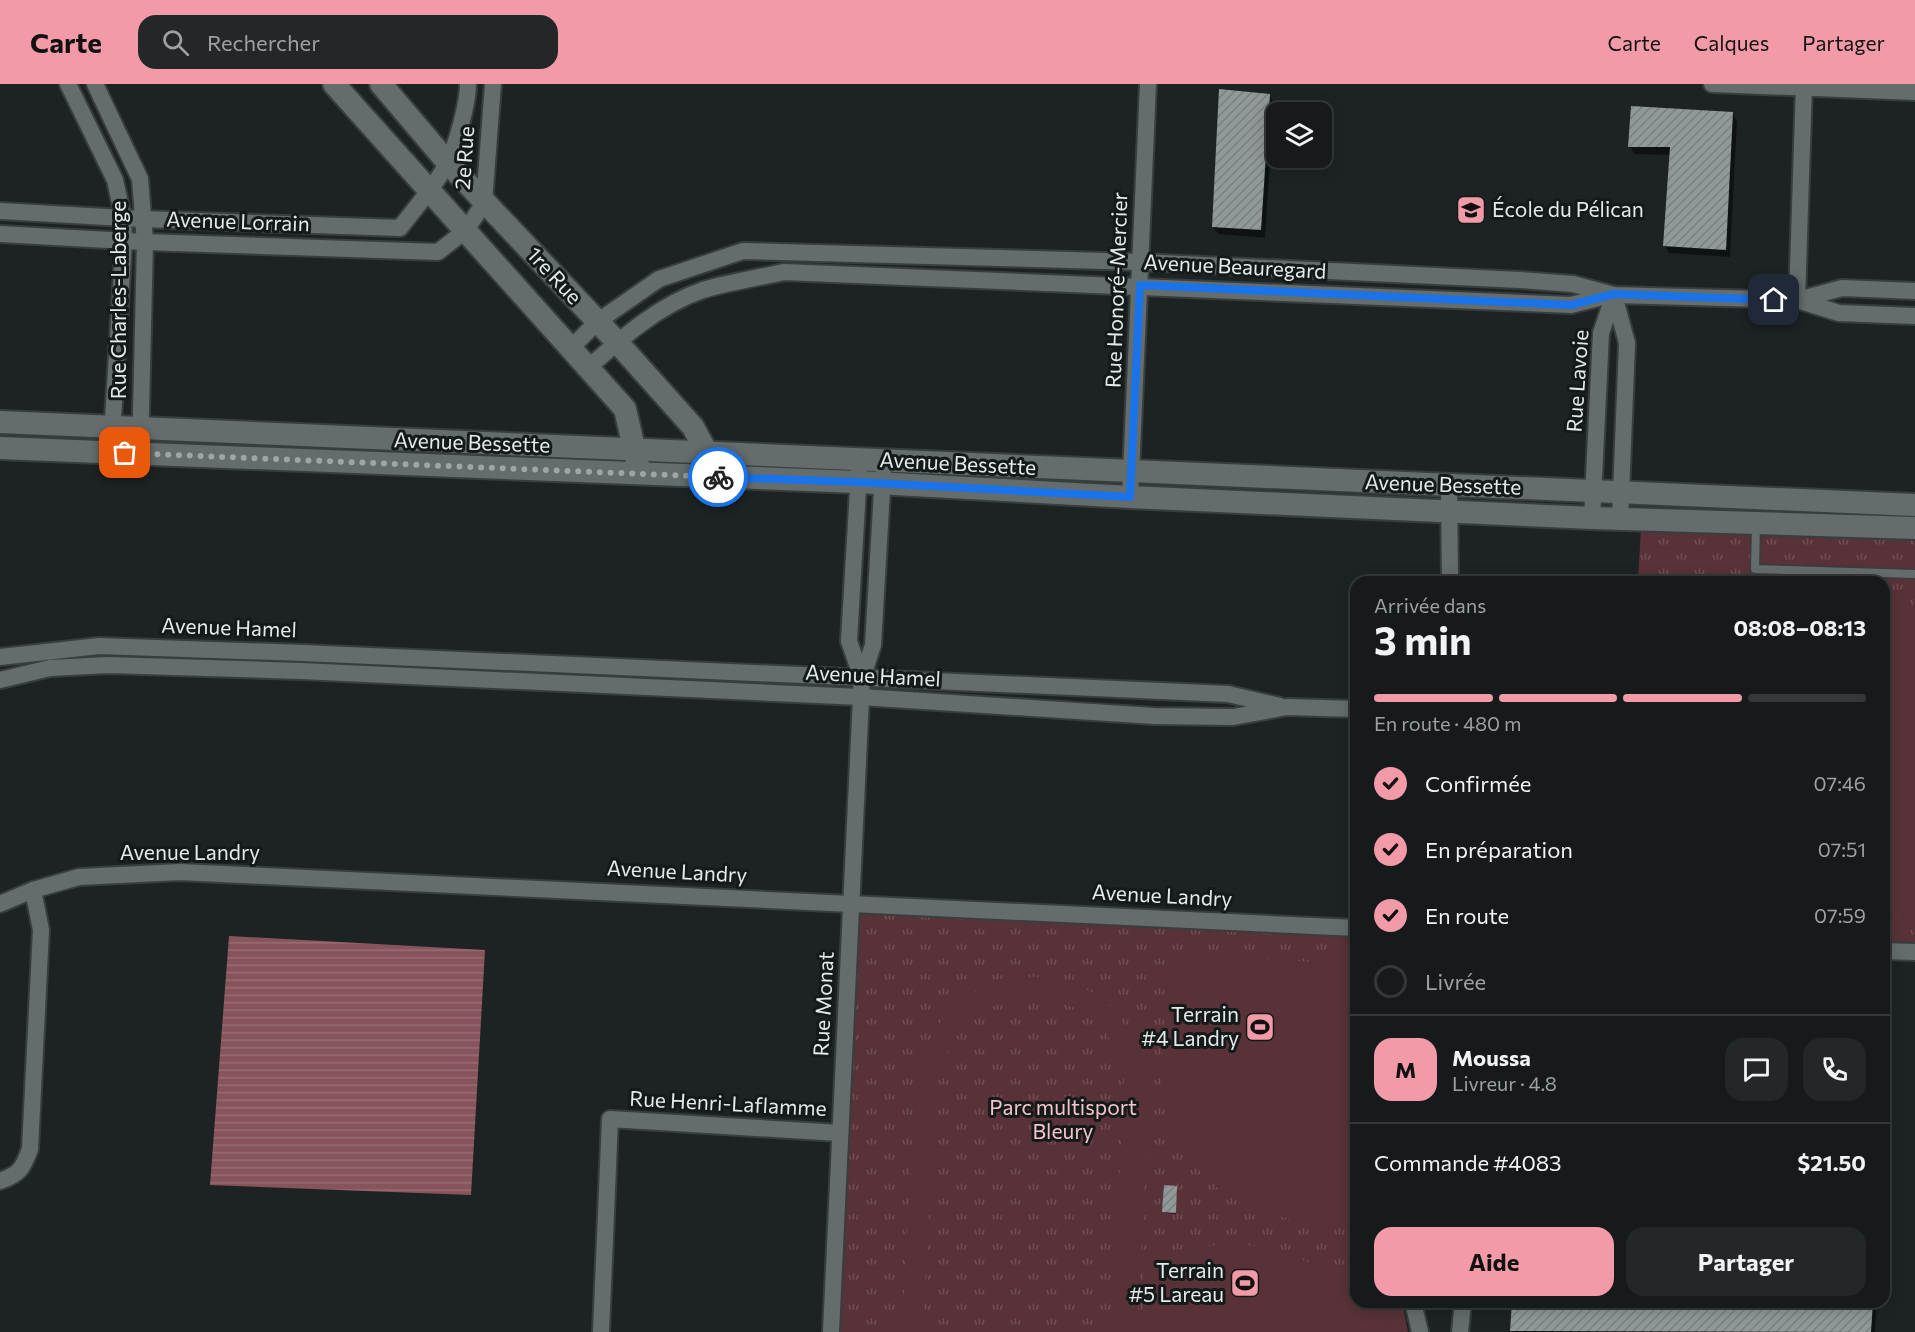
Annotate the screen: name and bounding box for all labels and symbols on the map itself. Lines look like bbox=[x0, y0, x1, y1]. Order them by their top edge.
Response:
street label: 2e Rue bbox=[449, 125, 478, 190]
street label: Rue Honoré-Mercier bbox=[1100, 192, 1131, 388]
school or university icon: École du Pélican bbox=[1455, 194, 1487, 226]
place label: École du Pélican bbox=[1492, 196, 1644, 221]
street label: Rue Charles-Laberge bbox=[105, 201, 130, 399]
street label: Avenue Lorrain bbox=[166, 206, 310, 235]
street label: 1re Rue bbox=[522, 241, 588, 309]
street label: Avenue Beauregard bbox=[1143, 248, 1327, 283]
pin bbox=[1748, 274, 1799, 325]
street label: Rue Lavoie bbox=[1560, 329, 1593, 433]
street label: Avenue Bessette bbox=[393, 426, 551, 457]
pin bbox=[99, 427, 150, 478]
street label: Avenue Bessette bbox=[879, 446, 1037, 479]
courier bbox=[688, 447, 748, 507]
street label: Avenue Bessette bbox=[1364, 468, 1522, 499]
street label: Avenue Hamel bbox=[161, 612, 297, 641]
street label: Avenue Hamel bbox=[805, 658, 941, 691]
street label: Avenue Landry bbox=[120, 839, 260, 864]
street label: Avenue Landry bbox=[606, 854, 748, 887]
street label: Avenue Landry bbox=[1091, 878, 1233, 911]
street label: Rue Monat bbox=[807, 951, 838, 1057]
place label: Terrain #4 Landry bbox=[1142, 1001, 1239, 1050]
sports icon: Terrain #4 Landry bbox=[1244, 1011, 1276, 1043]
street label: Rue Henri-Laflamme bbox=[629, 1085, 827, 1120]
park label: Parc multisport Bleury bbox=[989, 1094, 1137, 1143]
place label: Terrain #5 Lareau bbox=[1129, 1257, 1224, 1306]
sports icon: Terrain #5 Lareau bbox=[1229, 1267, 1261, 1299]

